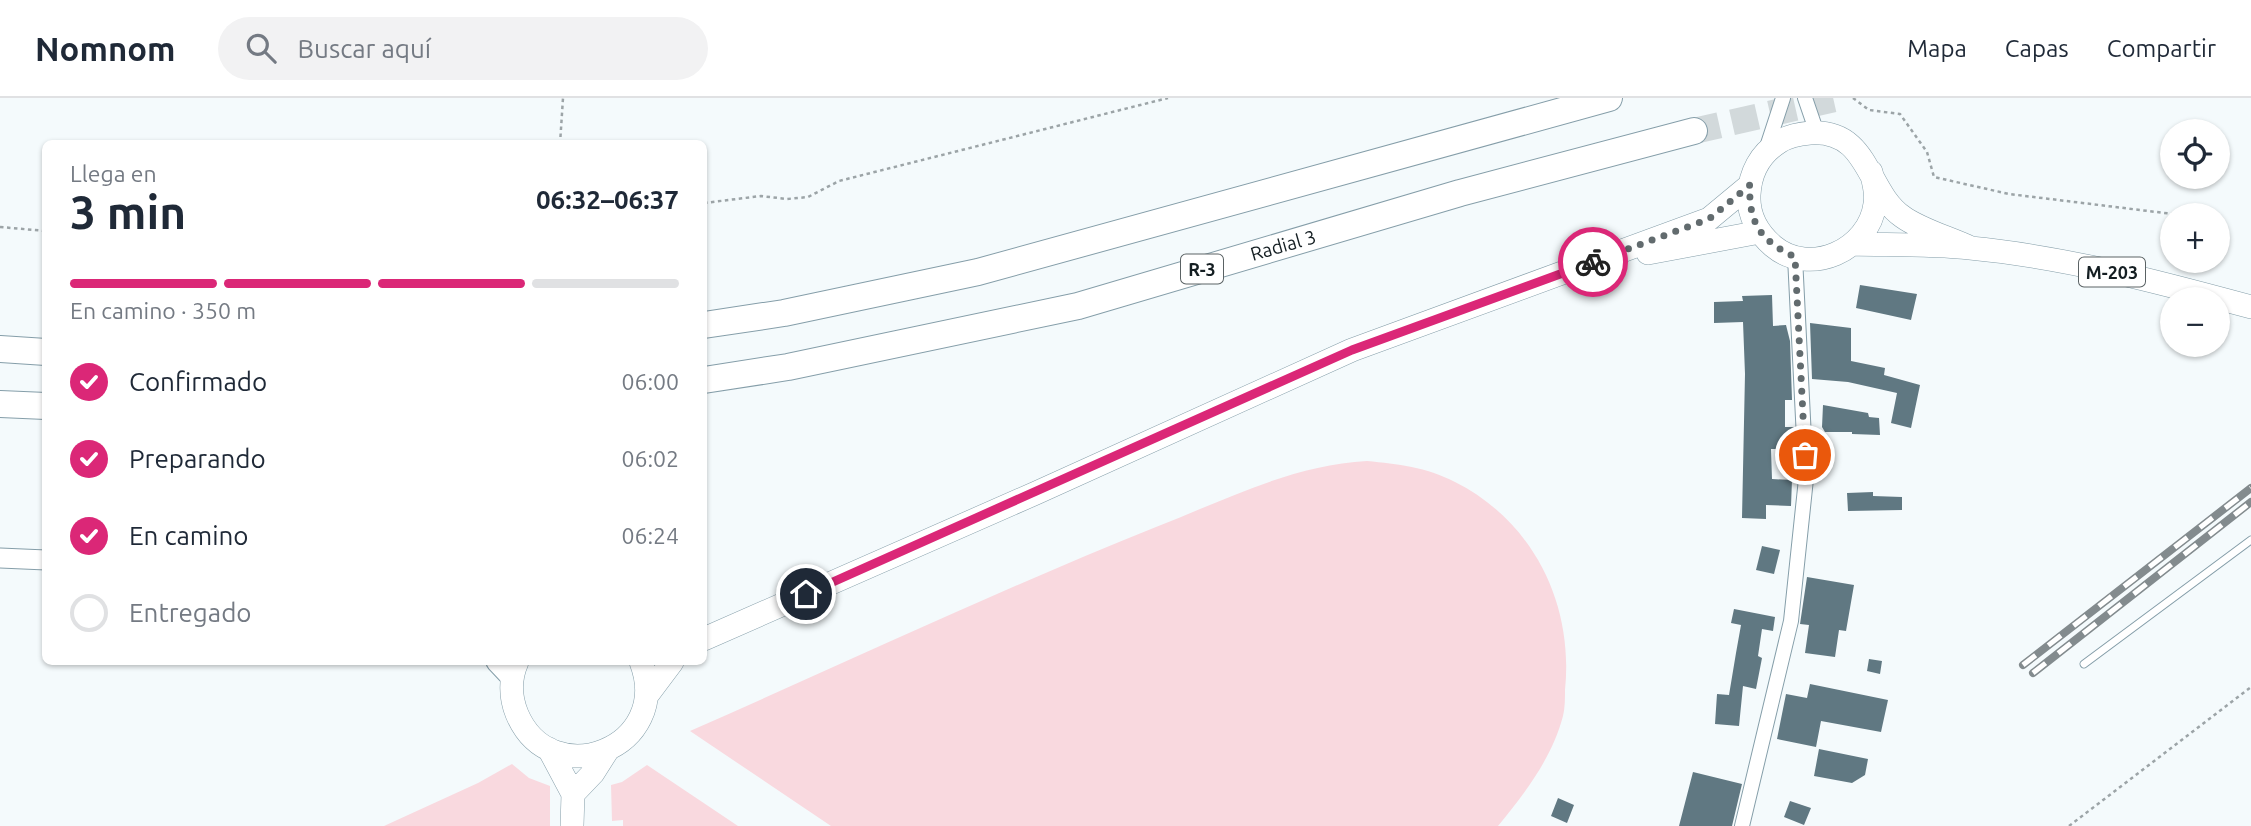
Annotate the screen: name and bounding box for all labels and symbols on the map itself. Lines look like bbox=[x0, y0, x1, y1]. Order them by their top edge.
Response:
street label: Radial 3 bbox=[1248, 225, 1318, 265]
courier bbox=[1558, 227, 1628, 297]
road number: R-3 bbox=[1181, 254, 1223, 284]
road number: M-203 bbox=[2079, 258, 2145, 286]
pin bbox=[1775, 425, 1835, 485]
pin bbox=[776, 564, 836, 624]

